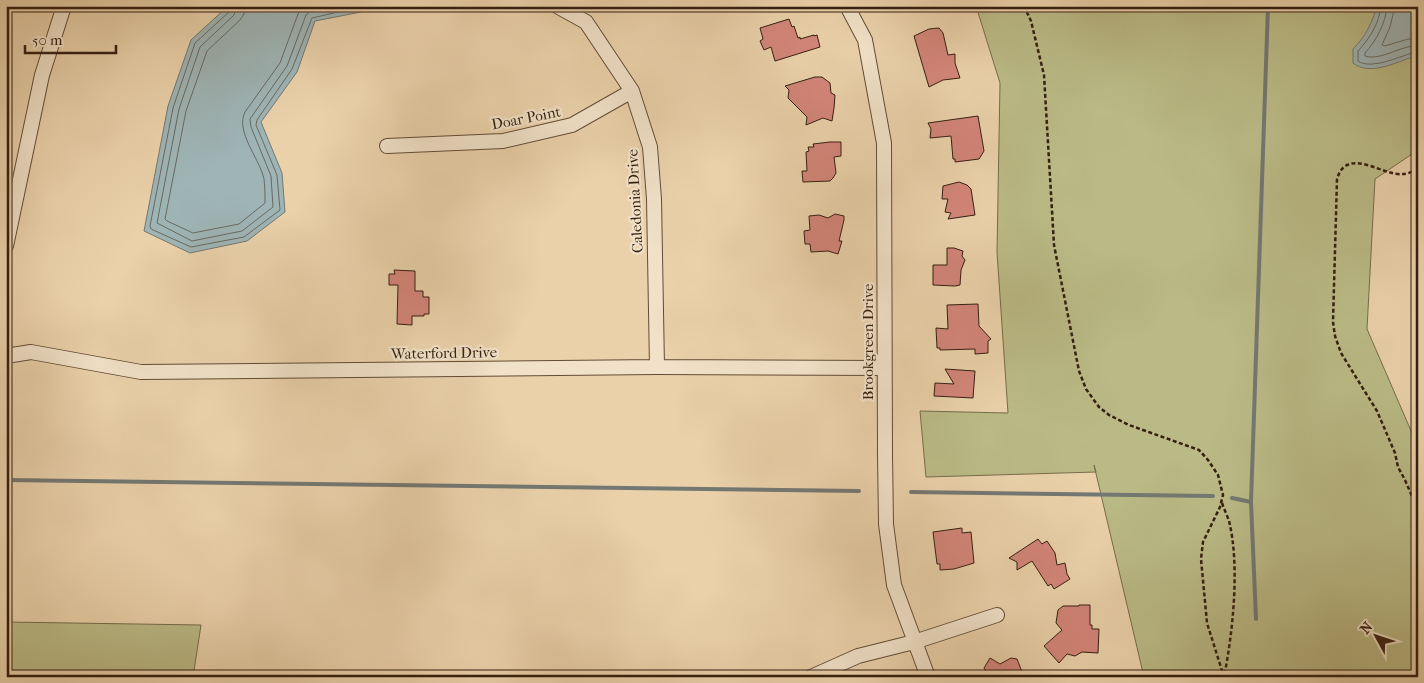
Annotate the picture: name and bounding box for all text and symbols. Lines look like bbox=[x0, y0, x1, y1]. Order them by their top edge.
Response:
scale bar bbox=[25, 22, 116, 54]
text: 50 m bbox=[32, 31, 63, 49]
street label: Doar Point bbox=[490, 102, 563, 134]
street label: Caledonia Drive bbox=[623, 148, 647, 253]
street label: Brookgreen Drive bbox=[859, 283, 877, 400]
street label: Waterford Drive bbox=[390, 343, 498, 363]
north arrow bbox=[1352, 610, 1402, 660]
text: N bbox=[1356, 618, 1377, 637]

